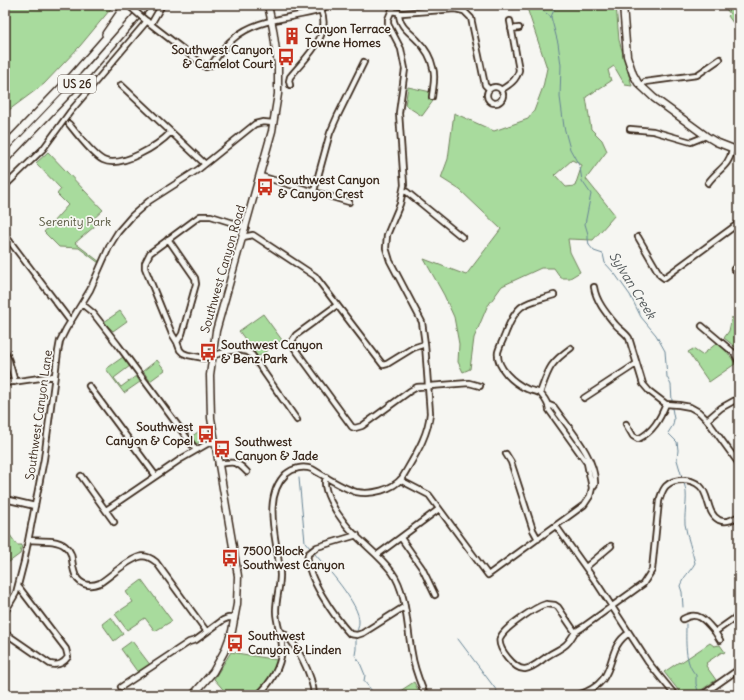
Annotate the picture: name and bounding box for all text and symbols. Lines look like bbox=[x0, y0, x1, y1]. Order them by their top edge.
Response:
place label: Canyon Terrace Towne Homes bbox=[305, 21, 391, 50]
building icon: Canyon Terrace Towne Homes bbox=[282, 26, 302, 46]
place label: Southwest Canyon & Camelot Court bbox=[171, 42, 274, 71]
bus stop icon: Southwest Canyon & Camelot Court bbox=[276, 47, 296, 67]
road number: US 26 bbox=[58, 75, 96, 93]
place label: Southwest Canyon & Canyon Crest bbox=[278, 172, 380, 202]
bus stop icon: Southwest Canyon & Canyon Crest bbox=[255, 177, 275, 197]
street label: Southwest Canyon Road bbox=[197, 203, 248, 335]
park label: Serenity Park bbox=[39, 214, 111, 229]
water label: Sylvan Creek bbox=[605, 249, 661, 323]
place label: Southwest Canyon & Benz Park bbox=[221, 337, 323, 366]
bus stop icon: Southwest Canyon & Benz Park bbox=[198, 342, 218, 362]
street label: Southwest Canyon Lane bbox=[22, 349, 55, 481]
place label: Southwest Canyon & Copel bbox=[106, 419, 194, 449]
bus stop icon: Southwest Canyon & Copel bbox=[196, 424, 216, 444]
place label: Southwest Canyon & Jade bbox=[235, 434, 319, 464]
bus stop icon: Southwest Canyon & Jade bbox=[212, 439, 232, 459]
place label: 7500 Block Southwest Canyon bbox=[243, 543, 345, 573]
bus stop icon: 7500 Block Southwest Canyon bbox=[220, 548, 240, 568]
place label: Southwest Canyon & Linden bbox=[248, 628, 342, 658]
bus stop icon: Southwest Canyon & Linden bbox=[225, 633, 245, 653]

